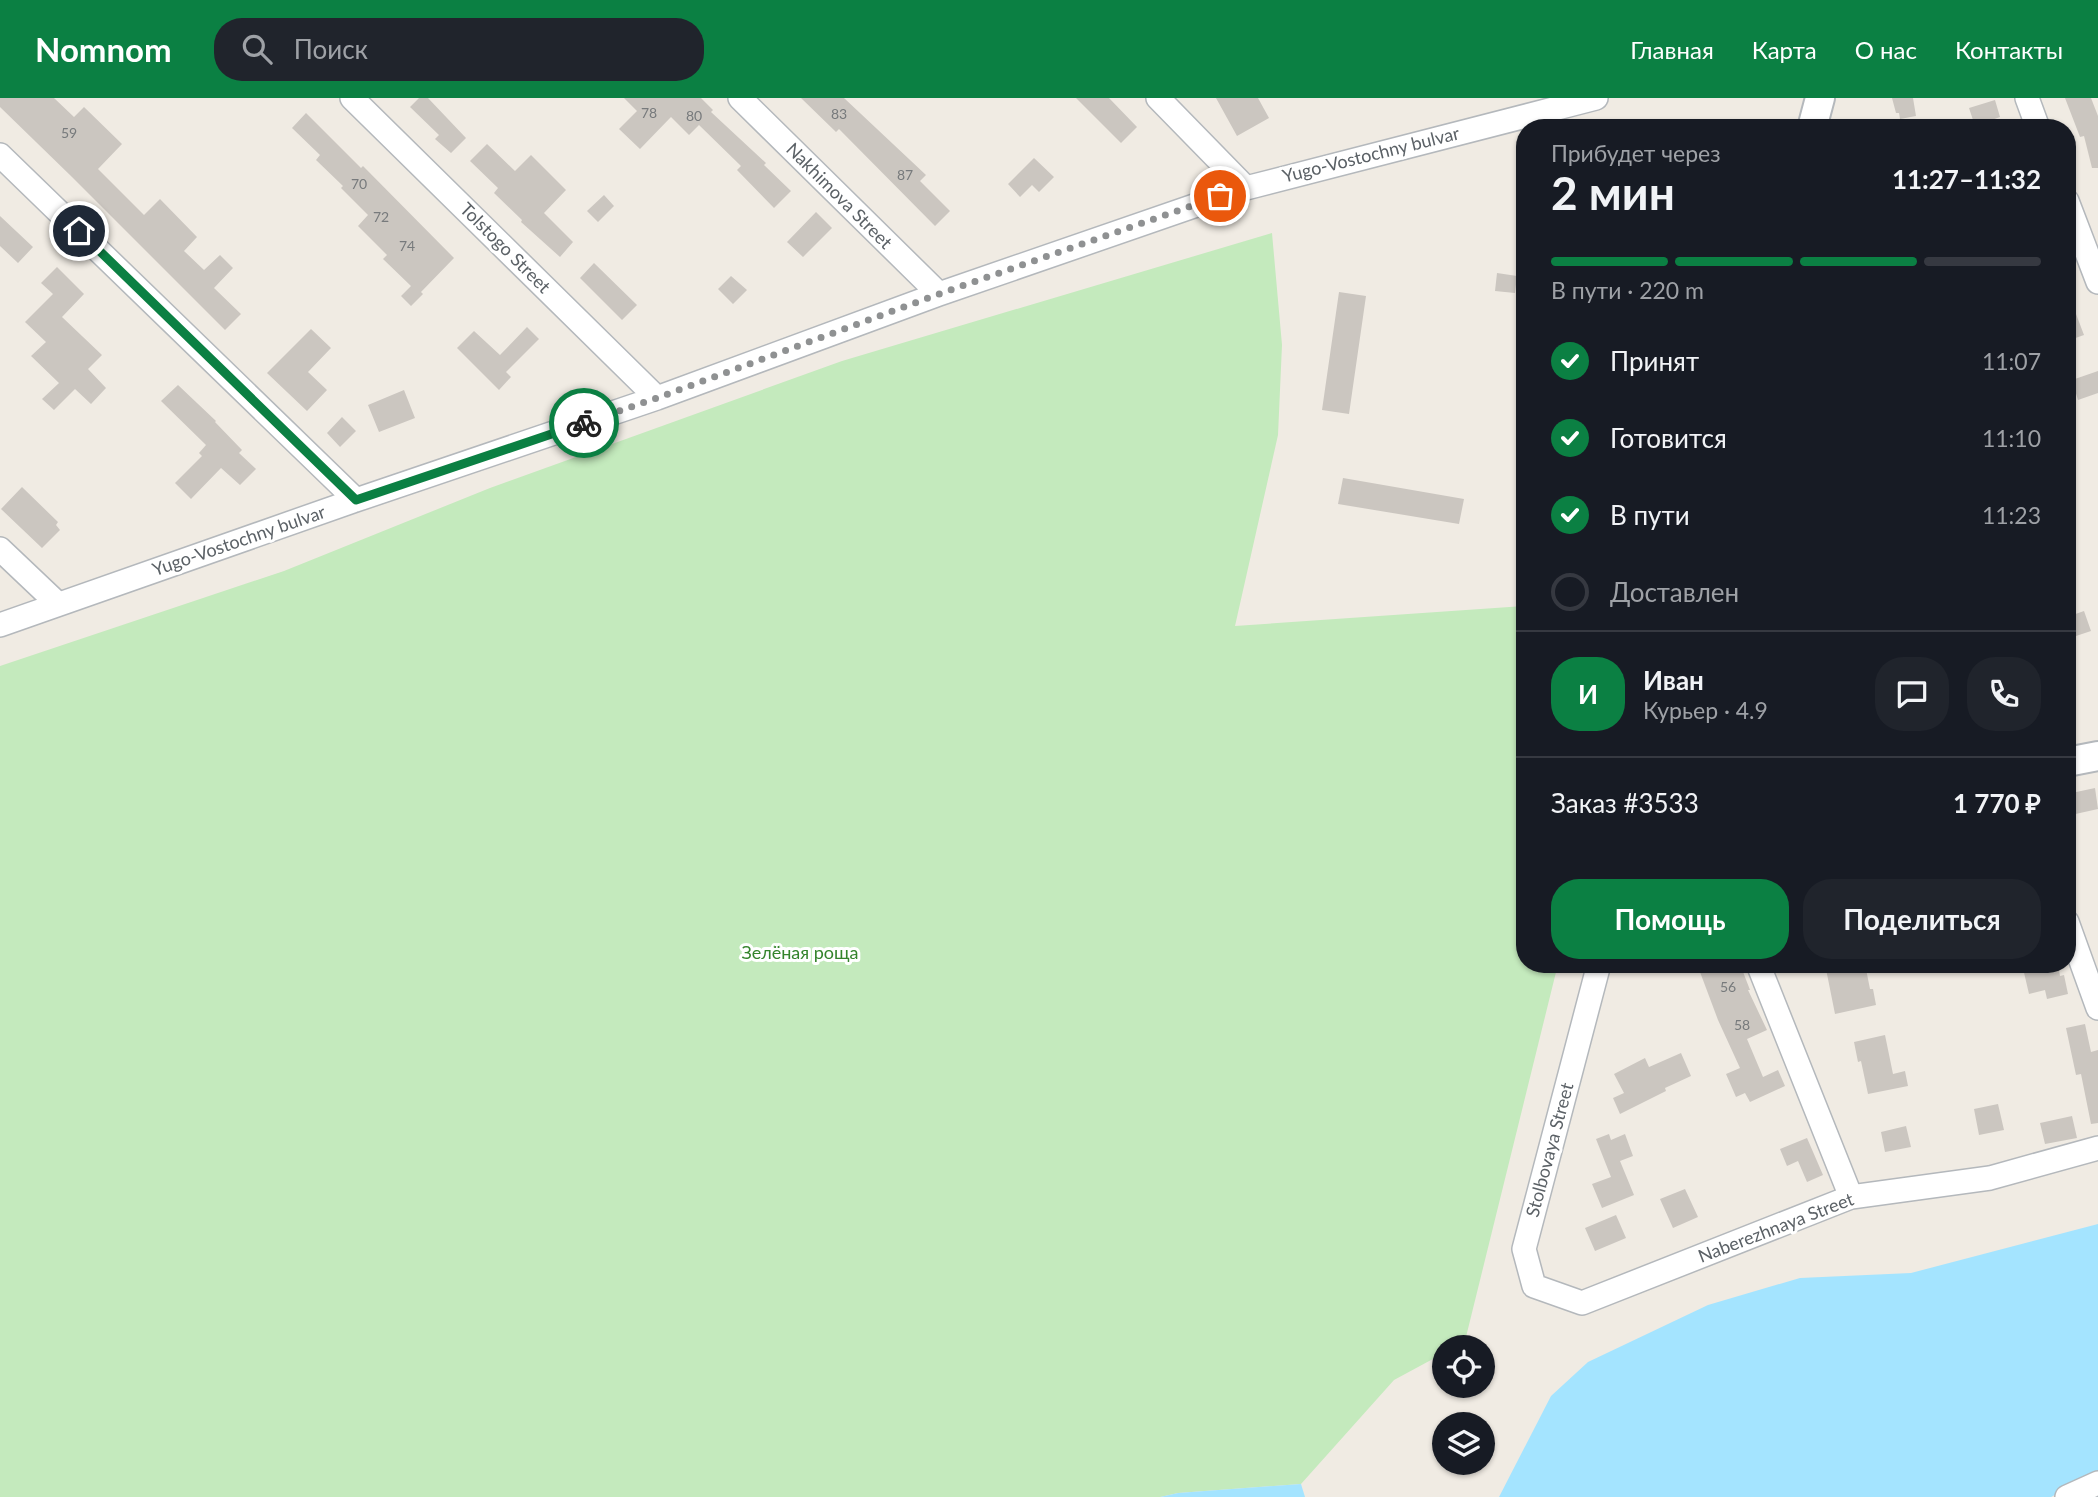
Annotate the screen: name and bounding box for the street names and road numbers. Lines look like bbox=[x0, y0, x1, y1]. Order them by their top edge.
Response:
street label: Yugo-Vostochny bulvar bbox=[1280, 121, 1462, 187]
street label: Nakhimova Street bbox=[782, 138, 898, 253]
street label: Tolstogo Street bbox=[456, 198, 556, 297]
street label: Yugo-Vostochny bulvar bbox=[149, 500, 329, 580]
street label: Stolbovaya Street bbox=[1521, 1080, 1578, 1219]
street label: Naberezhnaya Street bbox=[1695, 1187, 1857, 1267]

